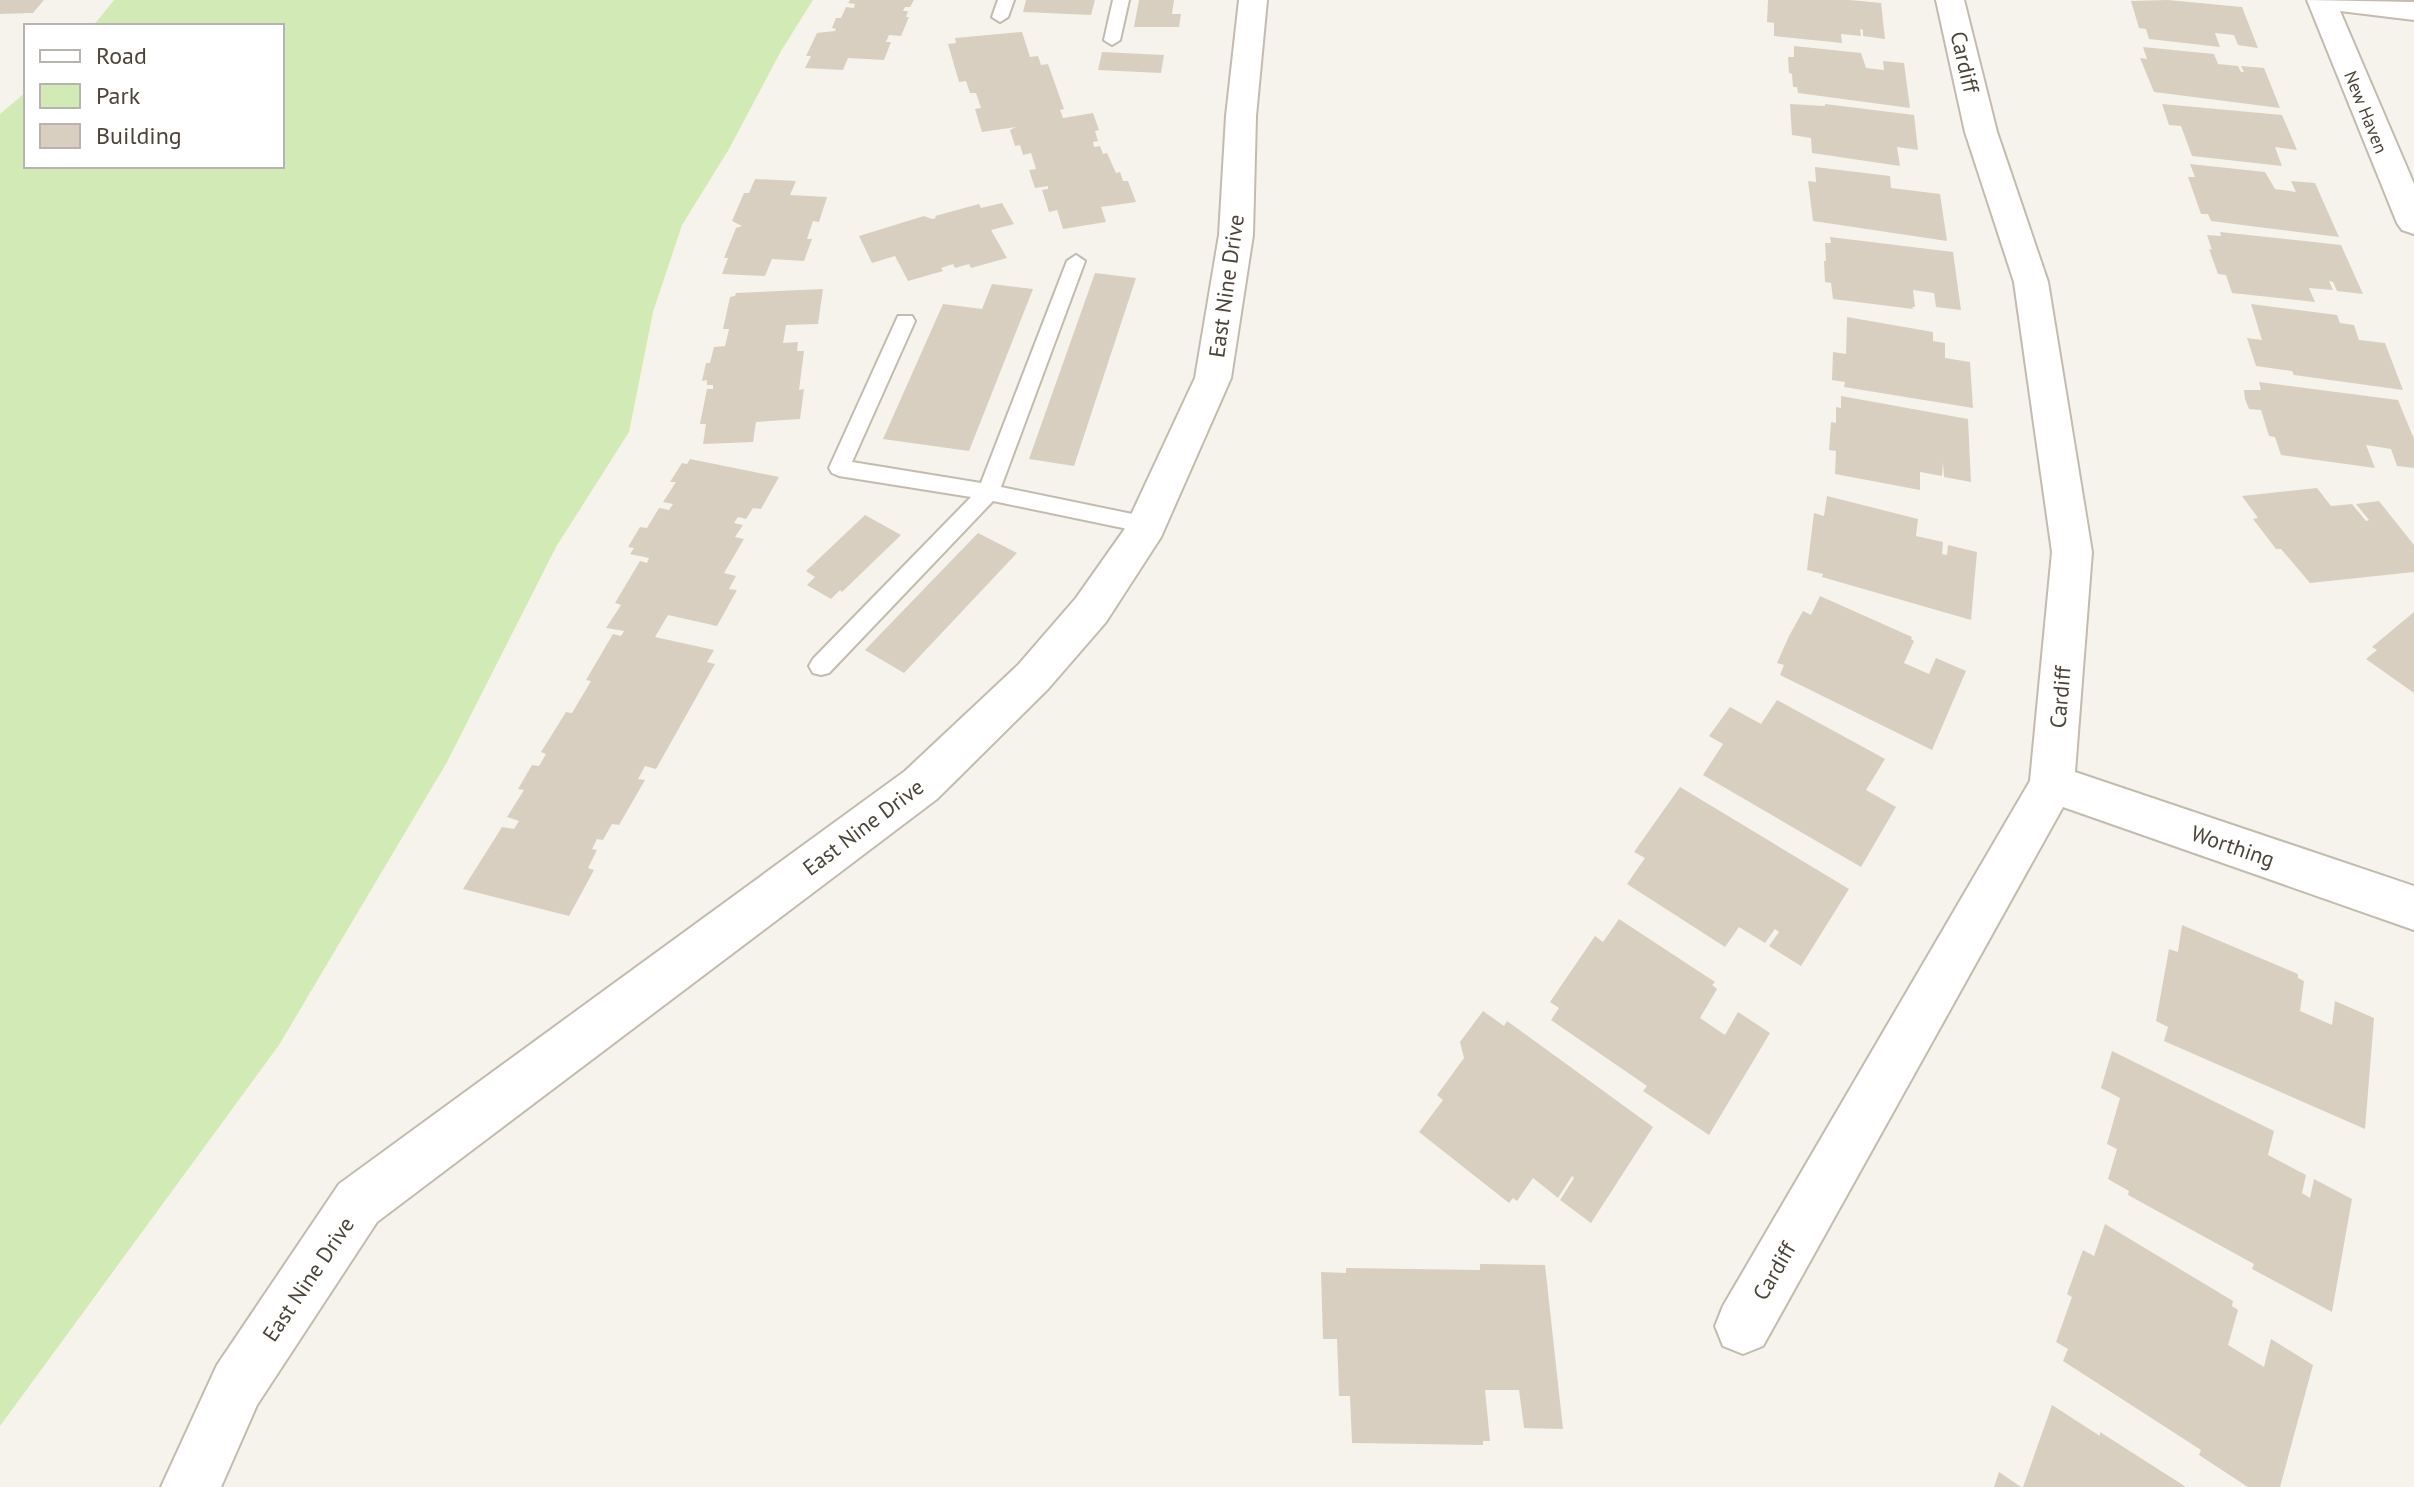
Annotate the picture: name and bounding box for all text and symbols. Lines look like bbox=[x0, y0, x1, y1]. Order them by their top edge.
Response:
legend bbox=[24, 24, 284, 168]
street label: Cardiff bbox=[1944, 28, 1986, 96]
text: Road bbox=[96, 40, 147, 71]
street label: New Haven bbox=[2339, 67, 2393, 157]
text: Park bbox=[96, 80, 141, 111]
text: Building bbox=[96, 120, 182, 151]
street label: East Nine Drive bbox=[1202, 213, 1250, 359]
street label: Cardiff bbox=[2043, 664, 2077, 729]
street label: East Nine Drive bbox=[797, 772, 929, 882]
street label: Worthing bbox=[2188, 819, 2278, 873]
street label: East Nine Drive bbox=[256, 1211, 360, 1347]
street label: Cardiff bbox=[1746, 1236, 1802, 1305]

